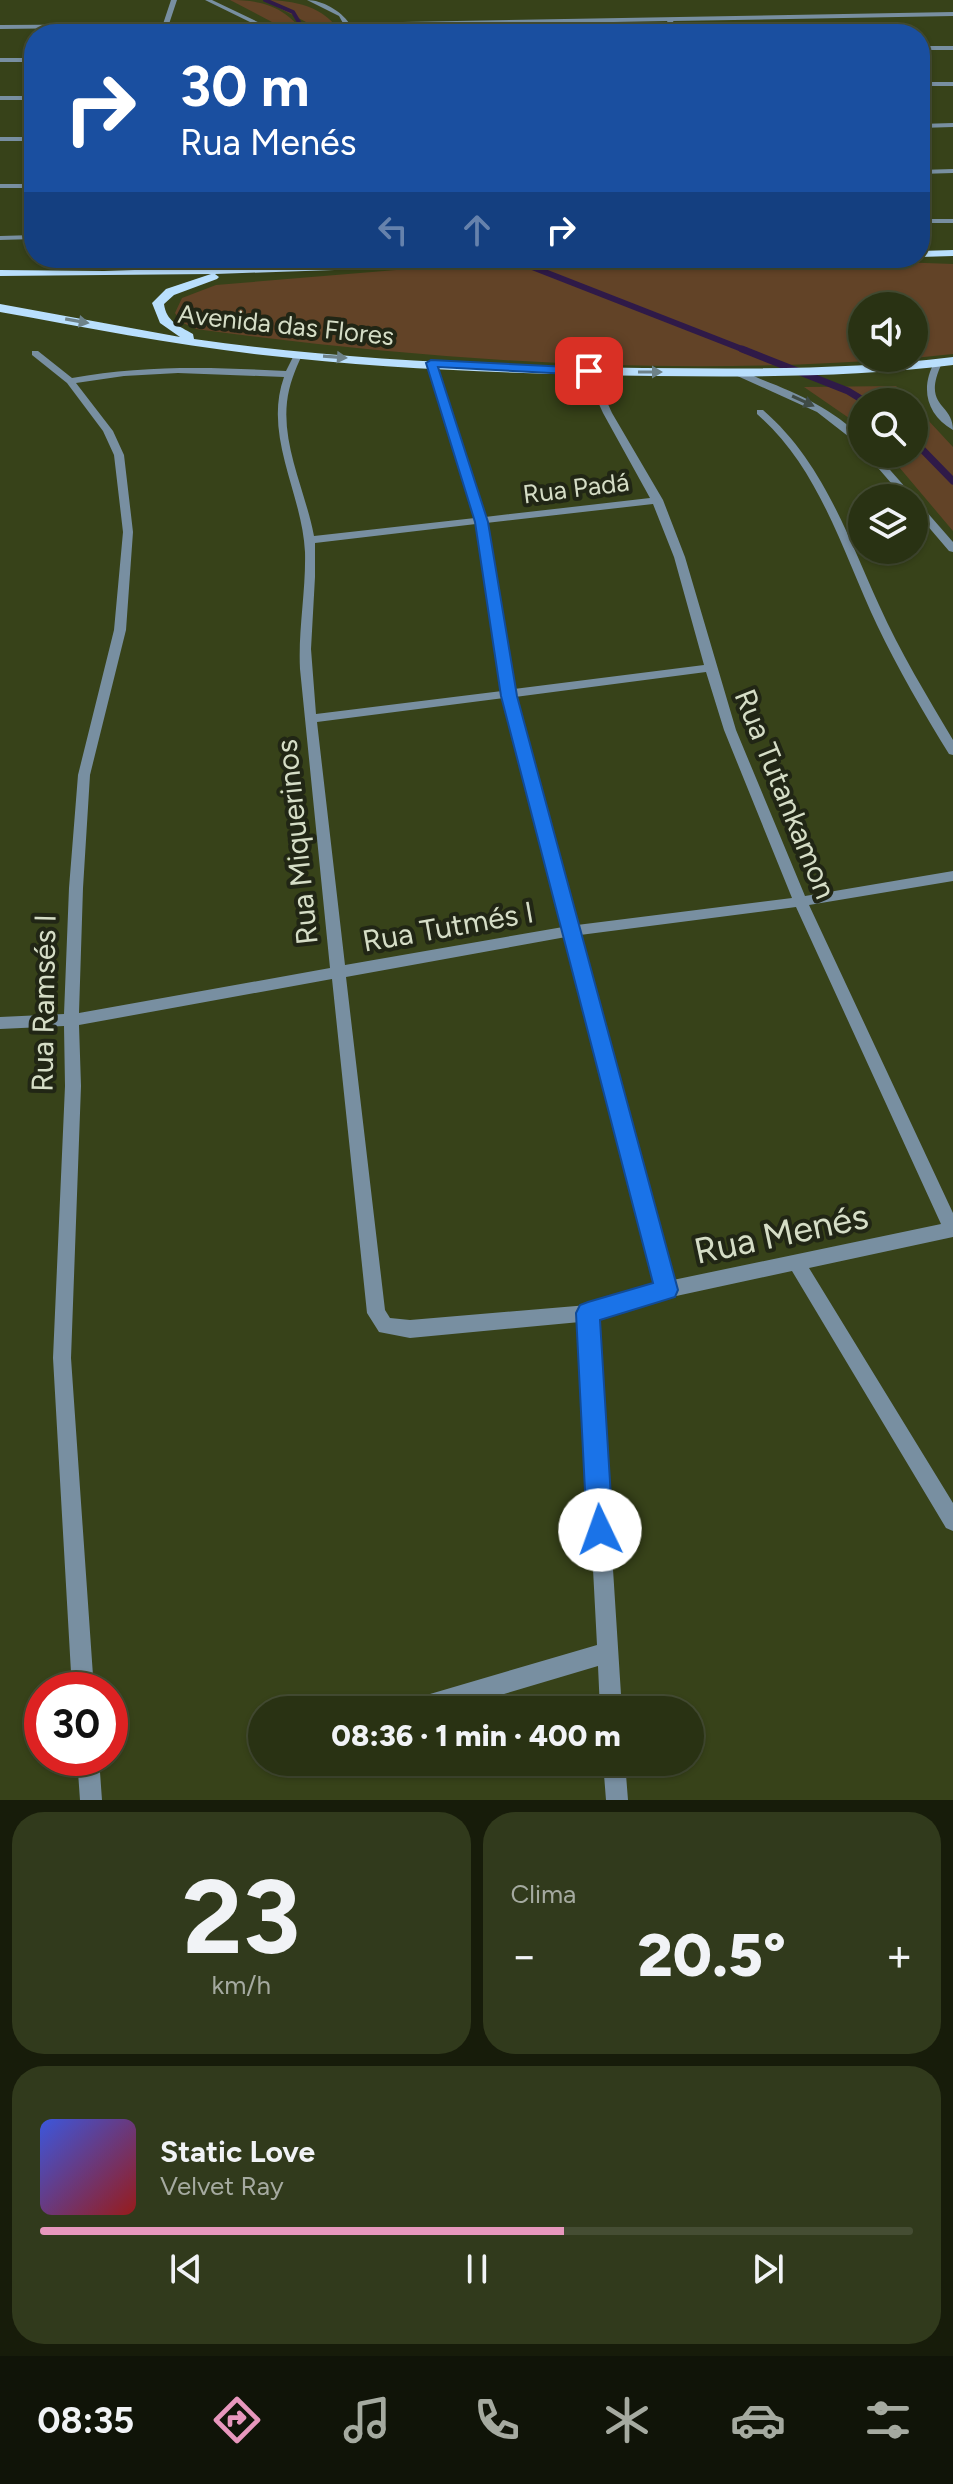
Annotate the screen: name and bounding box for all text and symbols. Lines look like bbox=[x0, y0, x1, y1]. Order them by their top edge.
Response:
text: 30 m bbox=[180, 53, 310, 120]
icon: right bbox=[48, 56, 152, 160]
text: Rua Menés bbox=[180, 121, 357, 164]
icon: left bbox=[371, 208, 415, 252]
icon: ahead bbox=[455, 208, 499, 252]
icon: right bbox=[539, 208, 583, 252]
map controls bbox=[848, 292, 928, 564]
button: sound bbox=[848, 292, 928, 372]
street label: Avenida das Flores bbox=[176, 298, 396, 352]
one-way arrow bbox=[65, 316, 90, 328]
pin bbox=[555, 337, 623, 405]
icon: arrive bbox=[567, 349, 611, 393]
one-way arrow bbox=[323, 351, 348, 364]
one-way arrow bbox=[638, 366, 663, 378]
button: search bbox=[848, 388, 928, 468]
one-way arrow bbox=[792, 394, 815, 408]
street label: Rua Padá bbox=[521, 466, 631, 510]
button: layers bbox=[848, 484, 928, 564]
street label: Rua Tutankamon bbox=[727, 684, 844, 904]
street label: Rua Miquerinos bbox=[267, 738, 326, 947]
street label: Rua Tutmés I bbox=[360, 893, 536, 960]
street label: Rua Ramsés I bbox=[23, 914, 64, 1092]
street label: Rua Menés bbox=[690, 1194, 872, 1273]
position arrow bbox=[558, 1488, 642, 1572]
speed limit sign: 30 bbox=[24, 1672, 128, 1776]
text: 08:36 · 1 min · 400 m bbox=[331, 1717, 621, 1754]
text: 23 bbox=[182, 1854, 300, 1979]
text: Clima bbox=[511, 1878, 576, 1910]
text: 20.5° bbox=[638, 1919, 786, 1991]
text: − bbox=[511, 1929, 538, 1982]
text: + bbox=[886, 1929, 913, 1982]
text: km/h bbox=[212, 1969, 271, 2001]
text: Static Love bbox=[160, 2133, 315, 2170]
text: Velvet Ray bbox=[160, 2170, 284, 2202]
icon: previous bbox=[164, 2247, 208, 2291]
icon: pause bbox=[455, 2247, 499, 2291]
icon: next bbox=[746, 2247, 790, 2291]
icon: directions bbox=[209, 2392, 265, 2448]
icon: music bbox=[339, 2392, 395, 2448]
icon: phone bbox=[469, 2392, 525, 2448]
icon: climate bbox=[599, 2392, 655, 2448]
icon: car bbox=[730, 2392, 786, 2448]
icon: filters bbox=[860, 2392, 916, 2448]
text: 08:35 bbox=[37, 2399, 134, 2442]

